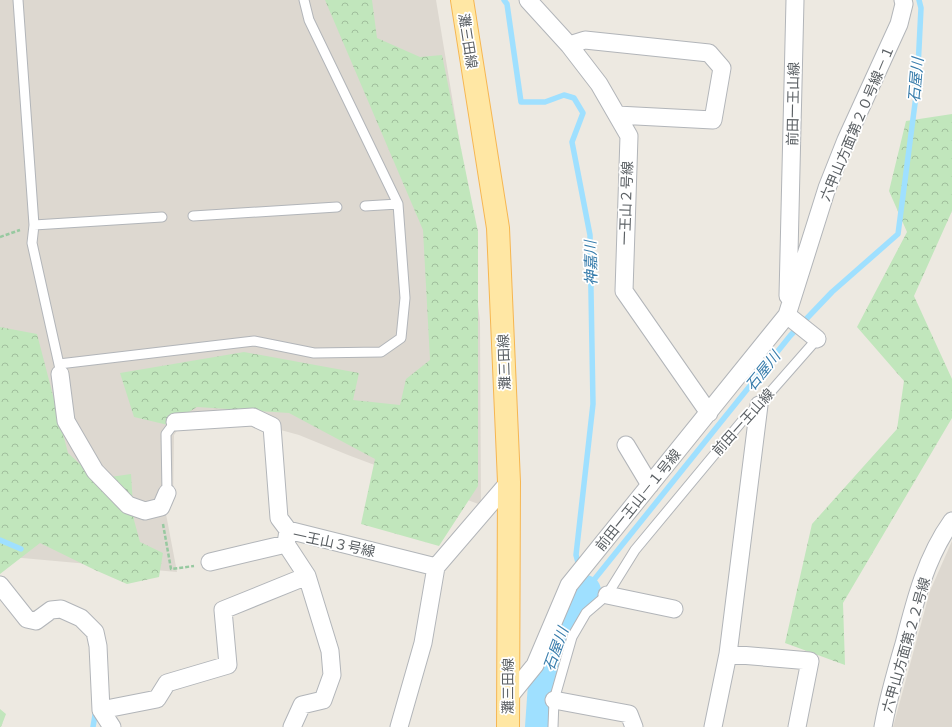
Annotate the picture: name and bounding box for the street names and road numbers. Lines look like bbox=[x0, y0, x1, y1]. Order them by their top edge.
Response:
street label: 灘三田線 bbox=[456, 12, 481, 70]
street label: 六甲山方面第２０号線－１ bbox=[816, 42, 897, 203]
street label: 前田一王山線 bbox=[783, 62, 802, 146]
street label: 一王山２号線 bbox=[616, 161, 635, 245]
street label: 灘三田線 bbox=[494, 334, 513, 390]
street label: 前田一王山線 bbox=[708, 385, 777, 459]
street label: 前田一王山－１号線 bbox=[591, 445, 684, 554]
street label: 一王山３号線 bbox=[291, 525, 377, 560]
street label: 六甲山方面第２２号線 bbox=[878, 575, 933, 714]
street label: 灘三田線 bbox=[499, 658, 516, 714]

